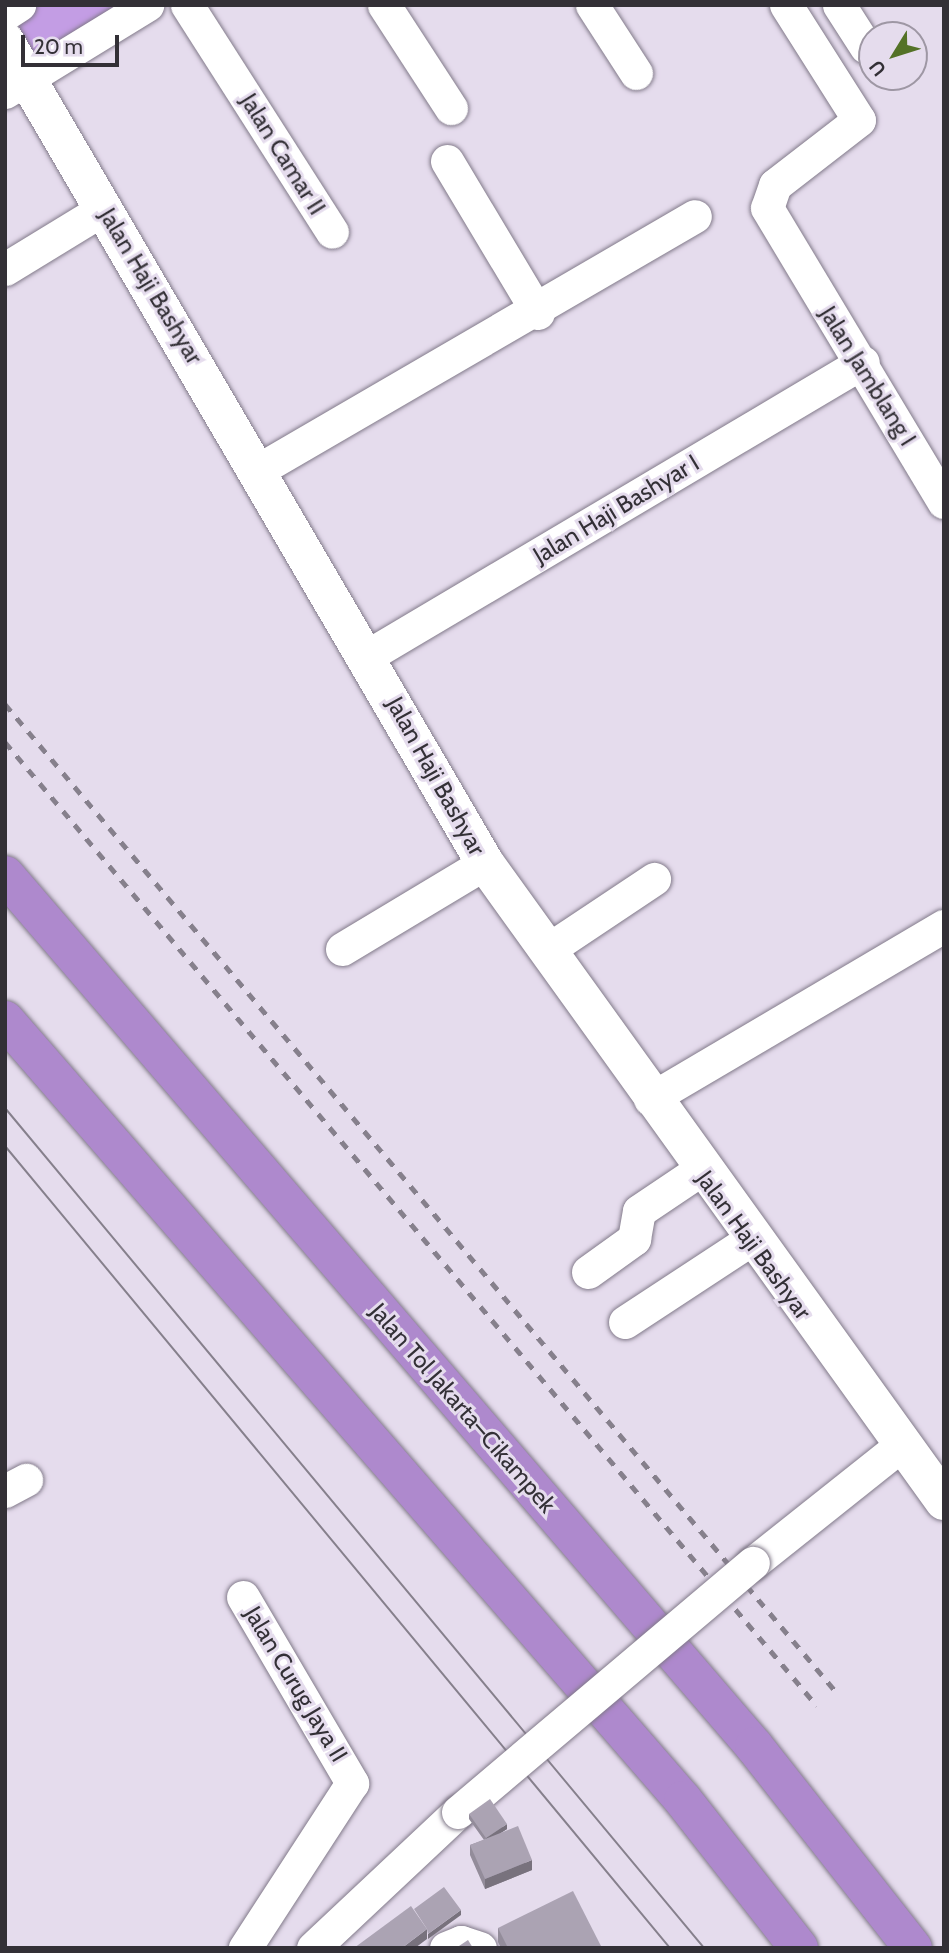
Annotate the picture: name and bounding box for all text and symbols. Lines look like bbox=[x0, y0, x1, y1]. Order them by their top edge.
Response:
scale bar bbox=[24, 21, 122, 65]
north arrow bbox=[858, 21, 928, 91]
text: 20 m bbox=[34, 34, 83, 59]
text: U bbox=[864, 56, 891, 80]
street label: Jalan Camar II bbox=[234, 88, 332, 220]
street label: Jalan Haji Bashyar bbox=[93, 203, 209, 369]
street label: Jalan Jamblang I bbox=[814, 301, 922, 451]
street label: Jalan Haji Bashyar I bbox=[528, 448, 704, 570]
street label: Jalan Haji Bashyar bbox=[381, 692, 491, 860]
street label: Jalan Haji Bashyar bbox=[690, 1165, 818, 1325]
street label: Jalan Tol Jakarta–Cikampek bbox=[364, 1297, 562, 1519]
street label: Jalan Curug Jaya II bbox=[238, 1601, 354, 1767]

